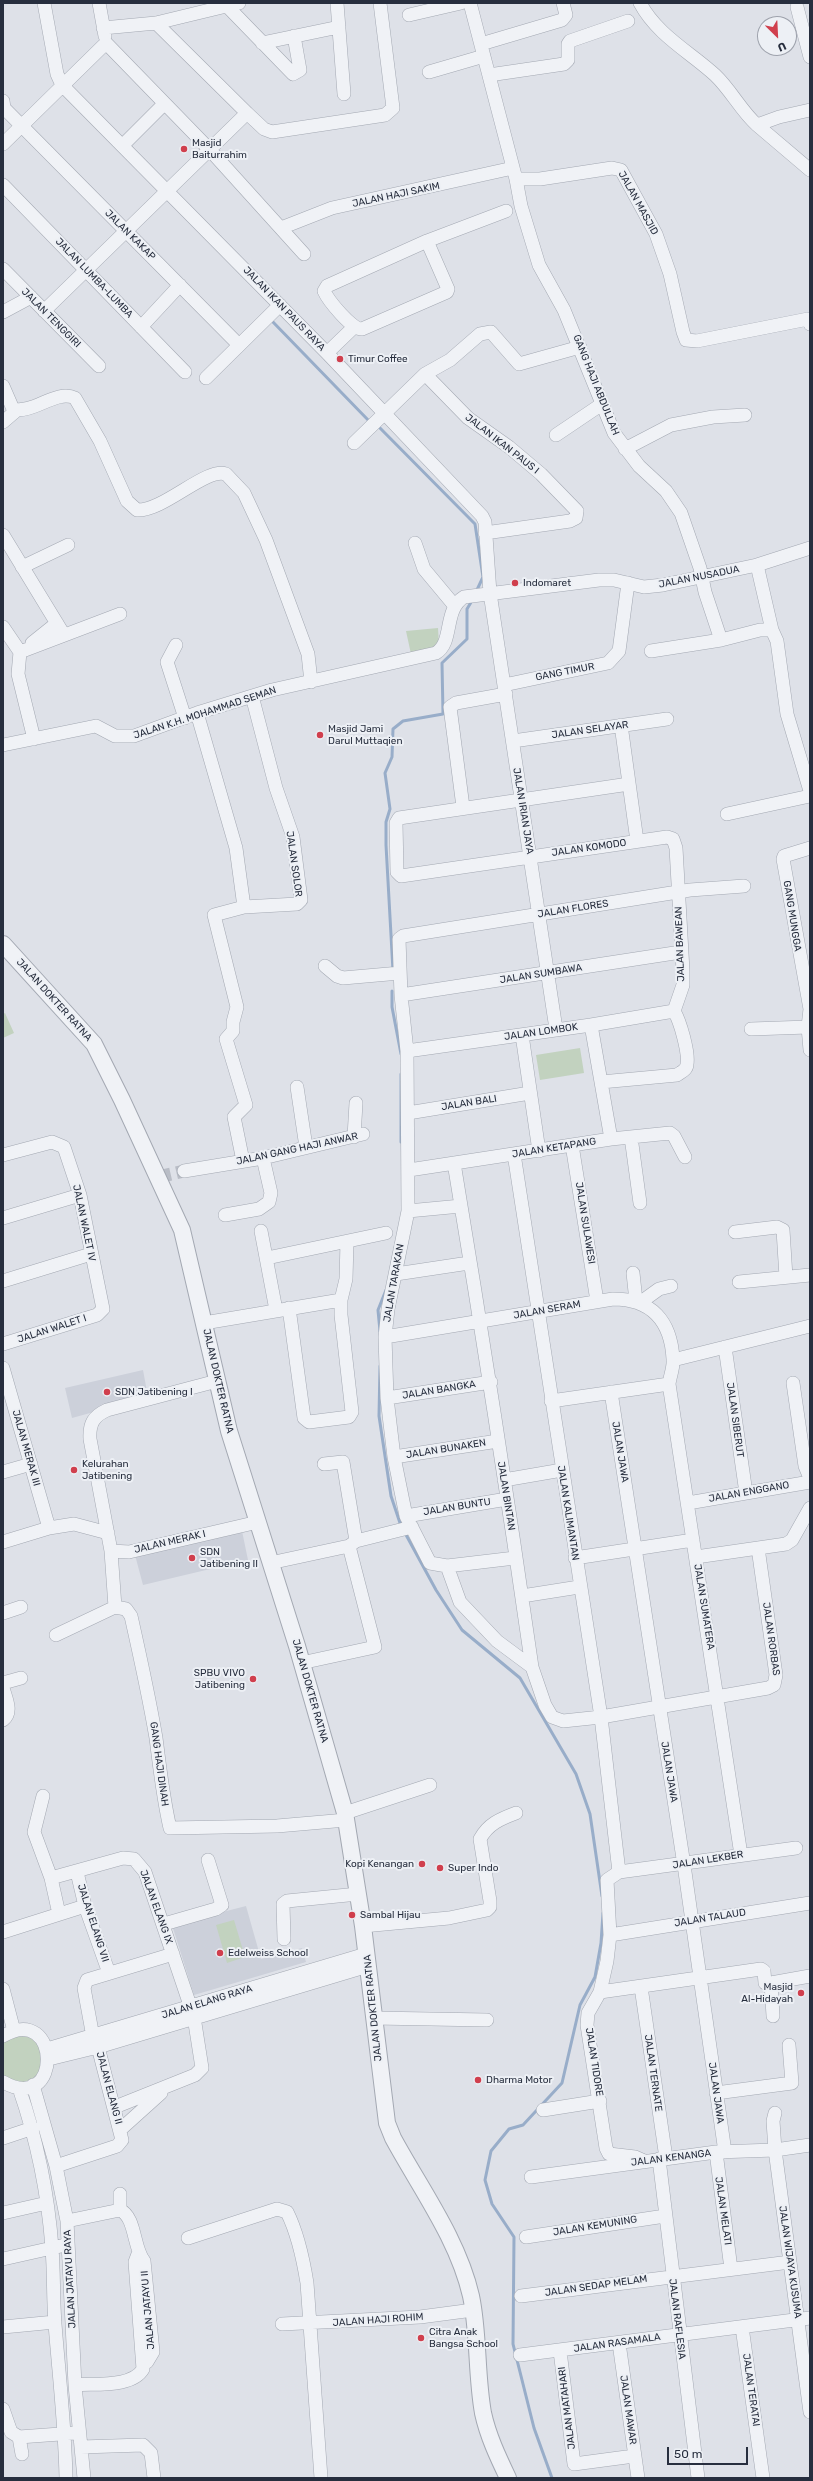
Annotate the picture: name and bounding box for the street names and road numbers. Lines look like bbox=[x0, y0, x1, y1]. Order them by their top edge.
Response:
street label: JALAN MASJID bbox=[615, 169, 661, 237]
street label: JALAN HAJI SAKIM bbox=[351, 180, 441, 210]
street label: JALAN KAKAP bbox=[102, 207, 158, 263]
street label: JALAN LUMBA-LUMBA bbox=[53, 235, 135, 321]
street label: JALAN IKAN PAUS RAYA bbox=[241, 264, 327, 354]
street label: JALAN TENGGIRI bbox=[19, 286, 83, 350]
street label: GANG HAJI ABDULLAH bbox=[570, 333, 622, 437]
street label: JALAN IKAN PAUS I bbox=[463, 411, 541, 477]
street label: JALAN NUSADUA bbox=[658, 563, 740, 591]
street label: GANG TIMUR bbox=[535, 660, 595, 684]
street label: JALAN K.H. MOHAMMAD SEMAN bbox=[132, 684, 278, 742]
street label: JALAN SELAYAR bbox=[551, 719, 629, 741]
street label: JALAN IRIAN JAYA bbox=[510, 767, 536, 855]
street label: JALAN SOLOR bbox=[283, 830, 305, 898]
street label: JALAN KOMODO bbox=[551, 837, 627, 859]
street label: GANG MUNGGA bbox=[780, 880, 804, 952]
street label: JALAN FLORES bbox=[537, 897, 609, 921]
street label: JALAN BAWEAN bbox=[673, 906, 687, 982]
street label: JALAN DOKTER RATNA bbox=[14, 956, 94, 1044]
street label: JALAN SUMBAWA bbox=[499, 962, 583, 986]
street label: JALAN LOMBOK bbox=[503, 1021, 579, 1043]
street label: JALAN BALI bbox=[440, 1093, 498, 1113]
street label: JALAN GANG HAJI ANWAR bbox=[235, 1130, 359, 1168]
street label: JALAN KETAPANG bbox=[511, 1135, 597, 1161]
street label: JALAN SULAWESI bbox=[573, 1181, 597, 1265]
street label: JALAN WALET IV bbox=[70, 1183, 98, 1263]
street label: JALAN TARAKAN bbox=[381, 1243, 407, 1323]
street label: JALAN SERAM bbox=[512, 1298, 582, 1322]
street label: JALAN WALET I bbox=[16, 1312, 88, 1346]
street label: JALAN DOKTER RATNA bbox=[200, 1327, 236, 1435]
street label: JALAN BANGKA bbox=[401, 1378, 477, 1402]
street label: JALAN SIBERUT bbox=[724, 1382, 746, 1458]
street label: JALAN MERAK III bbox=[9, 1409, 43, 1487]
street label: JALAN JAWA bbox=[609, 1421, 631, 1483]
street label: JALAN BUNAKEN bbox=[405, 1437, 487, 1461]
street label: JALAN BINTAN bbox=[495, 1461, 517, 1531]
street label: JALAN KALIMANTAN bbox=[555, 1465, 581, 1561]
street label: JALAN ENGGANO bbox=[708, 1479, 790, 1505]
street label: JALAN BUNTU bbox=[422, 1496, 492, 1518]
street label: JALAN MERAK I bbox=[133, 1528, 207, 1556]
street label: JALAN SUMATERA bbox=[691, 1563, 717, 1651]
street label: JALAN RORBAS bbox=[760, 1602, 782, 1676]
street label: JALAN DOKTER RATNA bbox=[289, 1638, 331, 1744]
street label: GANG HAJI DINAH bbox=[147, 1721, 171, 1807]
street label: JALAN JAWA bbox=[658, 1741, 680, 1803]
street label: JALAN LEKBER bbox=[672, 1848, 744, 1872]
street label: JALAN ELANG IX bbox=[137, 1868, 175, 1946]
street label: JALAN ELANG VII bbox=[75, 1883, 111, 1963]
street label: JALAN TALAUD bbox=[673, 1906, 747, 1930]
street label: JALAN DOKTER RATNA bbox=[361, 1954, 385, 2062]
street label: JALAN ELANG RAYA bbox=[160, 1982, 254, 2022]
street label: JALAN TIDORE bbox=[583, 2027, 605, 2097]
street label: JALAN TERNATE bbox=[642, 2034, 664, 2112]
street label: JALAN ELANG II bbox=[94, 2050, 124, 2126]
street label: JALAN JAWA bbox=[706, 2062, 726, 2124]
street label: JALAN KENANGA bbox=[630, 2147, 712, 2169]
street label: JALAN MELATI bbox=[712, 2176, 734, 2246]
street label: JALAN WIJAYA KUSUMA bbox=[776, 2205, 804, 2319]
street label: JALAN KEMUNING bbox=[552, 2213, 638, 2239]
street label: JALAN JATAYU RAYA bbox=[61, 2229, 79, 2329]
street label: JALAN JATAYU II bbox=[139, 2270, 157, 2350]
street label: JALAN SEDAP MELAM bbox=[544, 2273, 648, 2299]
street label: JALAN RAFLESIA bbox=[666, 2278, 688, 2360]
street label: JALAN HAJI ROHIM bbox=[332, 2311, 424, 2329]
street label: JALAN RASAMALA bbox=[573, 2331, 661, 2355]
street label: JALAN TERATAI bbox=[740, 2353, 762, 2427]
street label: JALAN MATAHARI bbox=[556, 2366, 578, 2450]
street label: JALAN MAWAR bbox=[617, 2375, 639, 2445]

